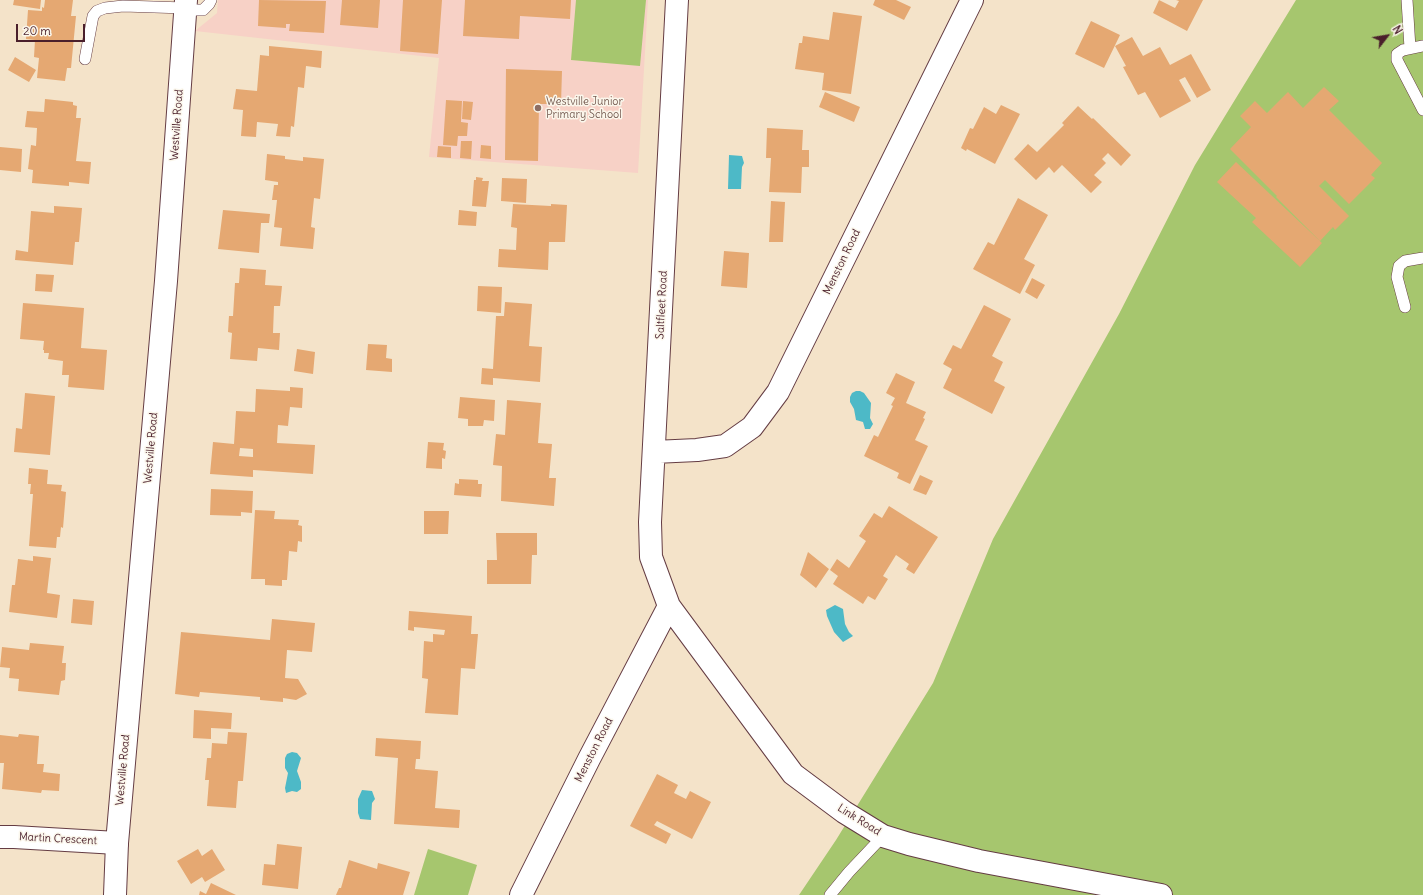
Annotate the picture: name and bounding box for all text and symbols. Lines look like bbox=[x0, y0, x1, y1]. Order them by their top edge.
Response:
scale bar bbox=[18, 16, 87, 42]
north arrow bbox=[1367, 16, 1407, 56]
text: 20 m bbox=[23, 23, 51, 38]
text: N bbox=[1389, 23, 1405, 37]
street label: Westville Road bbox=[168, 89, 186, 161]
place label: Westville Junior Primary School bbox=[546, 95, 623, 121]
marker: Westville Junior Primary School bbox=[533, 103, 543, 113]
street label: Menston Road bbox=[821, 227, 863, 297]
street label: Saltfleet Road bbox=[654, 270, 670, 340]
street label: Westville Road bbox=[141, 412, 161, 484]
street label: Menston Road bbox=[572, 715, 616, 785]
street label: Westville Road bbox=[113, 734, 133, 806]
street label: Link Road bbox=[835, 801, 883, 839]
street label: Martin Crescent bbox=[19, 830, 97, 848]

